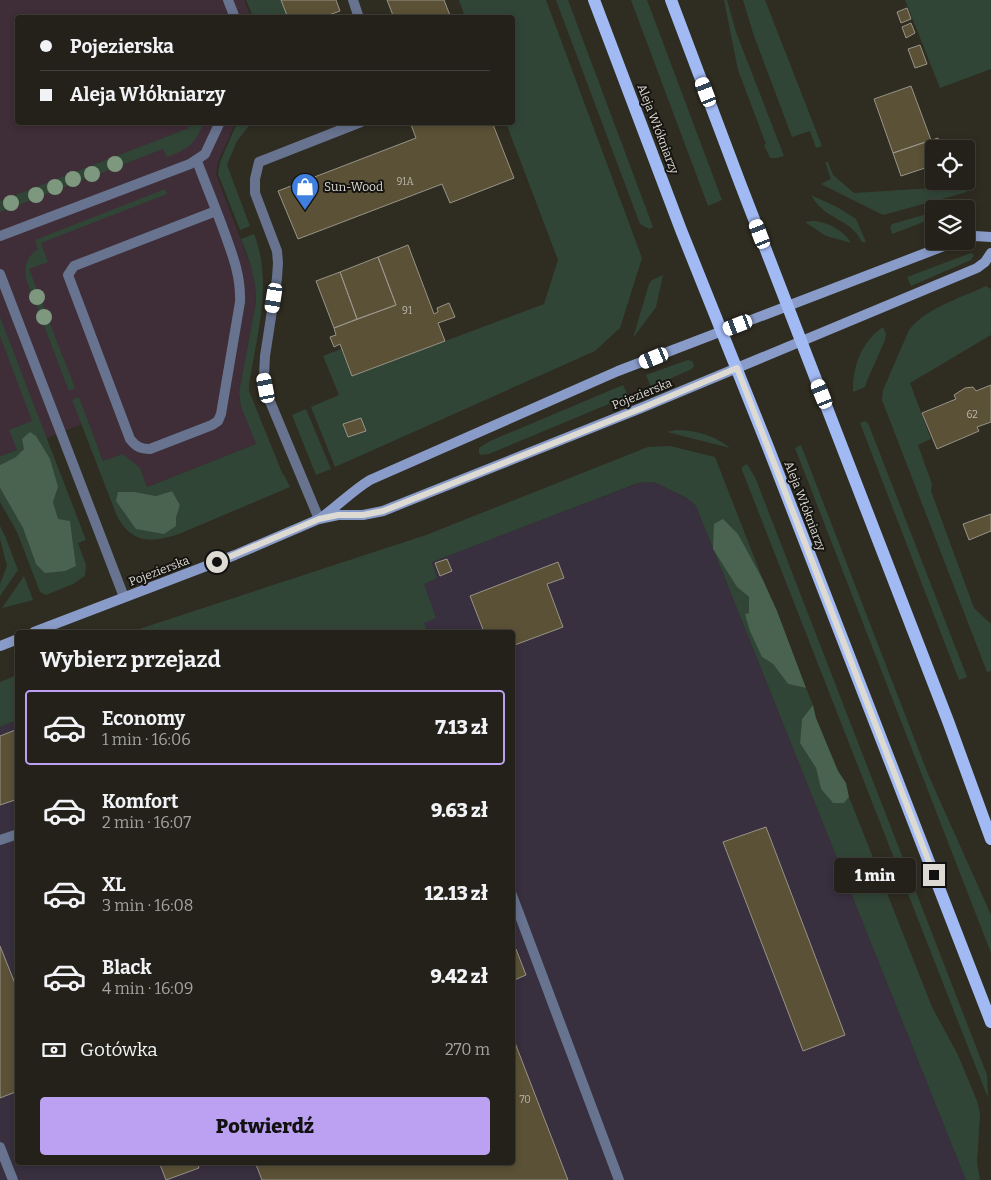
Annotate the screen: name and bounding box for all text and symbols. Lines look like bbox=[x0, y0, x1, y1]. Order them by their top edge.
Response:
text: Pojezierska bbox=[70, 35, 174, 58]
car bbox=[693, 75, 718, 109]
street label: Aleja Włókniarzy bbox=[634, 82, 682, 176]
text: Aleja Włókniarzy bbox=[70, 83, 225, 106]
map controls bbox=[925, 140, 975, 250]
button: locate bbox=[925, 140, 975, 190]
shop icon: Sun-Wood bbox=[290, 172, 320, 211]
house number: 91A bbox=[396, 176, 414, 188]
place label: Sun-Wood bbox=[324, 180, 383, 194]
button: layers bbox=[925, 200, 975, 250]
car bbox=[747, 217, 772, 251]
car bbox=[264, 282, 283, 314]
house number: 91 bbox=[402, 305, 412, 317]
car bbox=[721, 313, 754, 337]
car bbox=[637, 345, 670, 371]
car bbox=[255, 372, 276, 404]
street label: Pojezierska bbox=[610, 375, 674, 412]
car bbox=[809, 377, 834, 411]
house number: 62 bbox=[966, 409, 978, 421]
street label: Aleja Włókniarzy bbox=[781, 459, 829, 553]
route start bbox=[206, 551, 228, 573]
street label: Pojezierska bbox=[127, 553, 192, 589]
text: Wybierz przejazd bbox=[40, 646, 221, 673]
icon: car bbox=[42, 705, 87, 750]
text: Economy bbox=[102, 707, 185, 730]
text: 7.13 zł bbox=[435, 716, 488, 739]
text: 1 min · 16:06 bbox=[102, 730, 191, 749]
icon: car bbox=[42, 788, 87, 833]
text: Komfort bbox=[102, 790, 178, 813]
text: 9.63 zł bbox=[431, 799, 488, 822]
text: 2 min · 16:07 bbox=[102, 813, 191, 832]
callout: 1 min bbox=[834, 858, 916, 892]
route end bbox=[923, 864, 945, 886]
text: 1 min bbox=[855, 866, 895, 885]
icon: car bbox=[42, 871, 87, 916]
text: XL bbox=[102, 873, 126, 896]
text: 12.13 zł bbox=[425, 882, 488, 905]
text: 3 min · 16:08 bbox=[102, 896, 193, 915]
icon: car bbox=[42, 954, 87, 999]
text: Black bbox=[102, 956, 152, 979]
text: 9.42 zł bbox=[430, 965, 488, 988]
text: 4 min · 16:09 bbox=[102, 979, 193, 998]
icon: cash bbox=[40, 1036, 68, 1064]
text: Gotówka bbox=[80, 1038, 158, 1061]
text: 270 m bbox=[445, 1040, 490, 1059]
house number: 70 bbox=[519, 1094, 531, 1106]
button: Potwierdź bbox=[40, 1097, 490, 1155]

